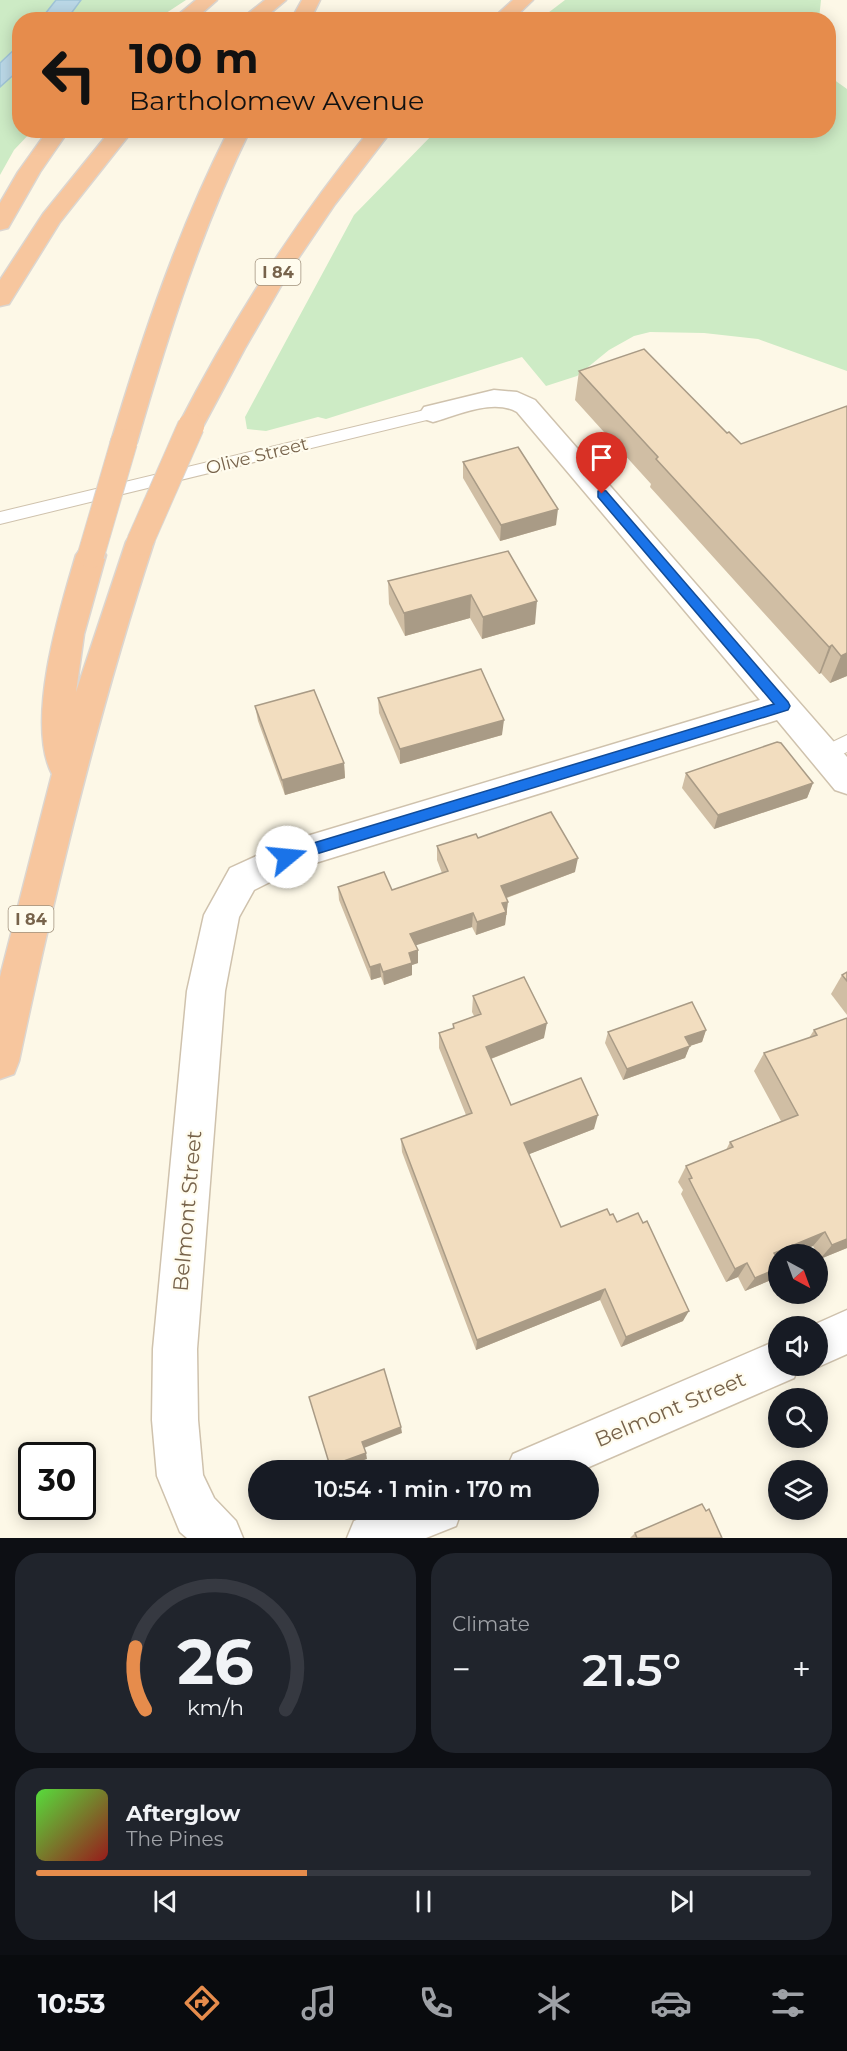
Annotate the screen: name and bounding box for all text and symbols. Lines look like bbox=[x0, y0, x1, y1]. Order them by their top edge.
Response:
text: 100 m bbox=[129, 32, 258, 84]
icon: left bbox=[30, 36, 108, 114]
text: Bartholomew Avenue bbox=[129, 84, 424, 117]
road number: I 84 bbox=[256, 259, 300, 285]
pin bbox=[576, 432, 627, 494]
street label: Olive Street bbox=[204, 433, 310, 479]
icon: arrive bbox=[585, 441, 618, 474]
position arrow bbox=[255, 825, 319, 889]
road number: I 84 bbox=[9, 906, 54, 932]
street label: Belmont Street bbox=[168, 1130, 206, 1292]
north arrow bbox=[768, 1244, 828, 1304]
map controls bbox=[768, 1244, 828, 1520]
button: sound bbox=[768, 1316, 828, 1376]
street label: Belmont Street bbox=[591, 1366, 749, 1452]
button: search bbox=[768, 1388, 828, 1448]
speed limit sign: 30 bbox=[18, 1442, 96, 1520]
button: layers bbox=[768, 1460, 828, 1520]
text: 10:54 · 1 min · 170 m bbox=[315, 1476, 532, 1503]
text: Climate bbox=[452, 1612, 530, 1636]
text: 26 bbox=[177, 1624, 254, 1700]
text: 21.5° bbox=[582, 1642, 681, 1697]
text: − bbox=[452, 1649, 471, 1689]
text: + bbox=[792, 1649, 811, 1689]
text: km/h bbox=[187, 1694, 244, 1720]
text: Afterglow bbox=[126, 1800, 240, 1827]
text: The Pines bbox=[126, 1827, 223, 1851]
icon: previous bbox=[149, 1885, 182, 1918]
icon: pause bbox=[407, 1885, 440, 1918]
icon: next bbox=[665, 1885, 698, 1918]
icon: directions bbox=[181, 1982, 223, 2024]
icon: music bbox=[298, 1982, 340, 2024]
icon: phone bbox=[415, 1982, 457, 2024]
icon: climate bbox=[533, 1982, 575, 2024]
icon: car bbox=[650, 1982, 692, 2024]
icon: filters bbox=[767, 1982, 809, 2024]
text: 10:53 bbox=[38, 1987, 106, 2020]

